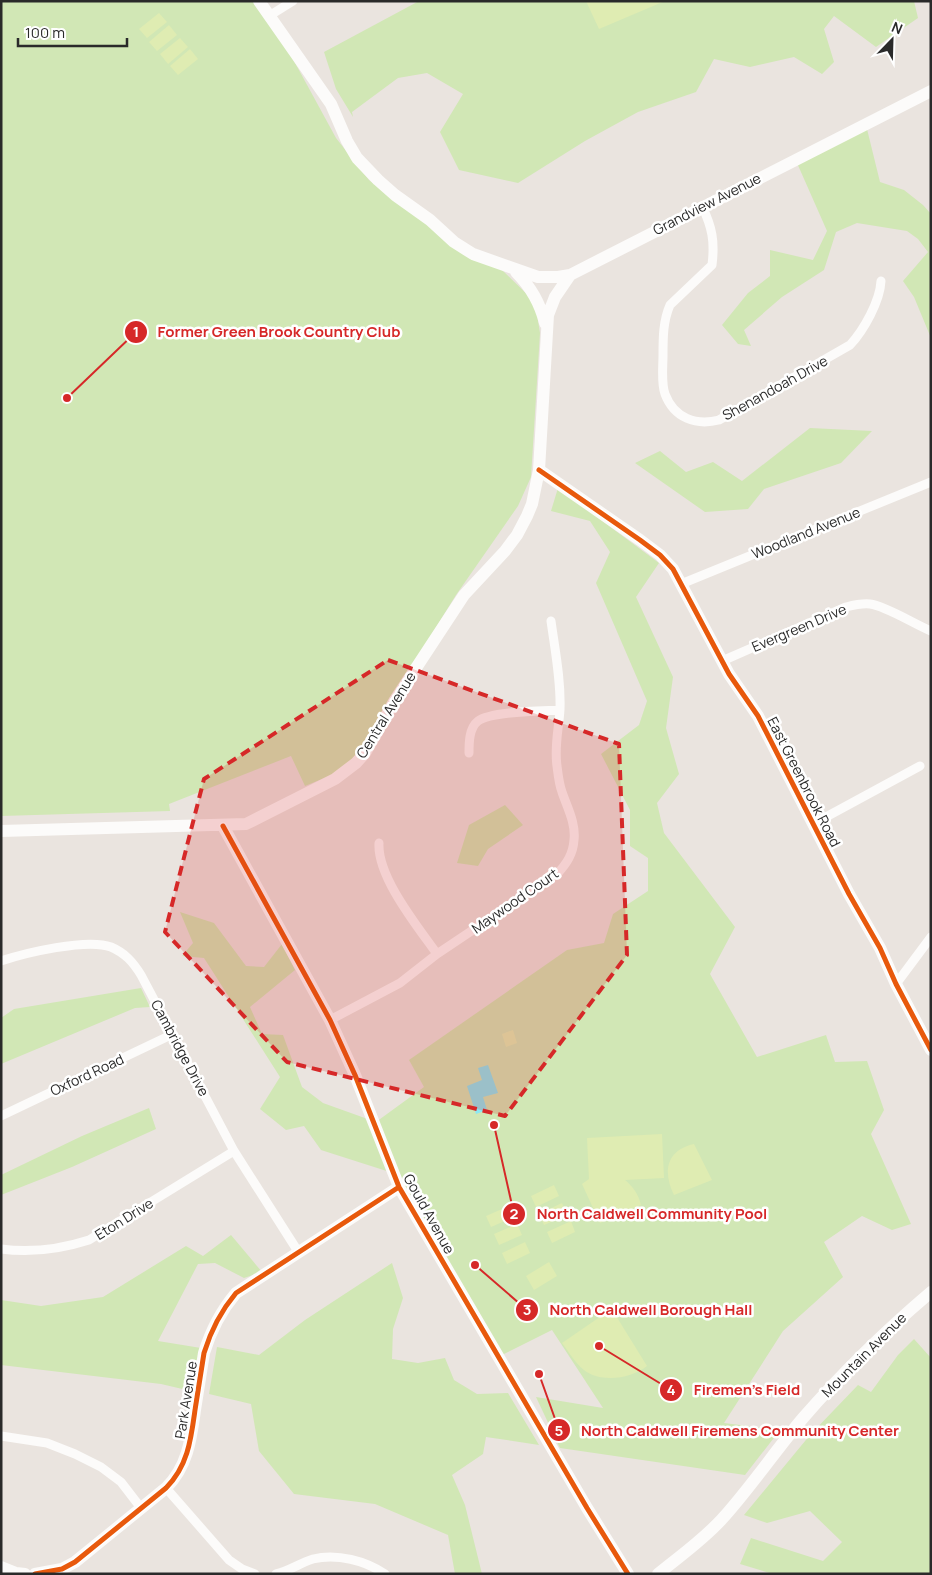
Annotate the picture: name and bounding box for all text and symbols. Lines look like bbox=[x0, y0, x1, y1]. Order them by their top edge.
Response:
scale bar bbox=[18, 15, 126, 47]
north arrow bbox=[867, 15, 917, 65]
text: N bbox=[889, 17, 906, 38]
text: 100 m bbox=[25, 22, 65, 43]
street label: Grandview Avenue bbox=[650, 168, 764, 239]
callout: Former Green Brook Country Club bbox=[123, 317, 411, 347]
text: 1 bbox=[133, 321, 139, 342]
text: Former Green Brook Country Club bbox=[158, 321, 400, 342]
street label: Shenandoah Drive bbox=[719, 351, 831, 424]
street label: Woodland Avenue bbox=[749, 502, 863, 563]
street label: Evergreen Drive bbox=[749, 599, 849, 656]
street label: Central Avenue bbox=[351, 668, 420, 762]
street label: East Greenbrook Road bbox=[763, 714, 845, 850]
street label: Maywood Court bbox=[468, 863, 562, 938]
street label: Cambridge Drive bbox=[147, 996, 214, 1099]
street label: Oxford Road bbox=[47, 1049, 127, 1100]
street label: Gould Avenue bbox=[400, 1170, 459, 1257]
street label: Eton Drive bbox=[91, 1193, 157, 1244]
callout: North Caldwell Community Pool bbox=[501, 1199, 777, 1229]
text: 2 bbox=[510, 1203, 519, 1224]
text: North Caldwell Community Pool bbox=[537, 1203, 767, 1224]
callout: North Caldwell Borough Hall bbox=[514, 1295, 762, 1325]
text: 3 bbox=[523, 1299, 531, 1320]
text: North Caldwell Borough Hall bbox=[550, 1299, 753, 1320]
street label: Mountain Avenue bbox=[817, 1308, 910, 1401]
street label: Park Avenue bbox=[170, 1360, 201, 1440]
callout: Firemen's Field bbox=[659, 1375, 810, 1405]
text: 4 bbox=[666, 1379, 676, 1400]
text: Firemen's Field bbox=[694, 1379, 800, 1400]
callout: North Caldwell Firemens Community Center bbox=[546, 1415, 909, 1445]
text: 5 bbox=[555, 1420, 564, 1441]
text: North Caldwell Firemens Community Center bbox=[581, 1420, 899, 1441]

